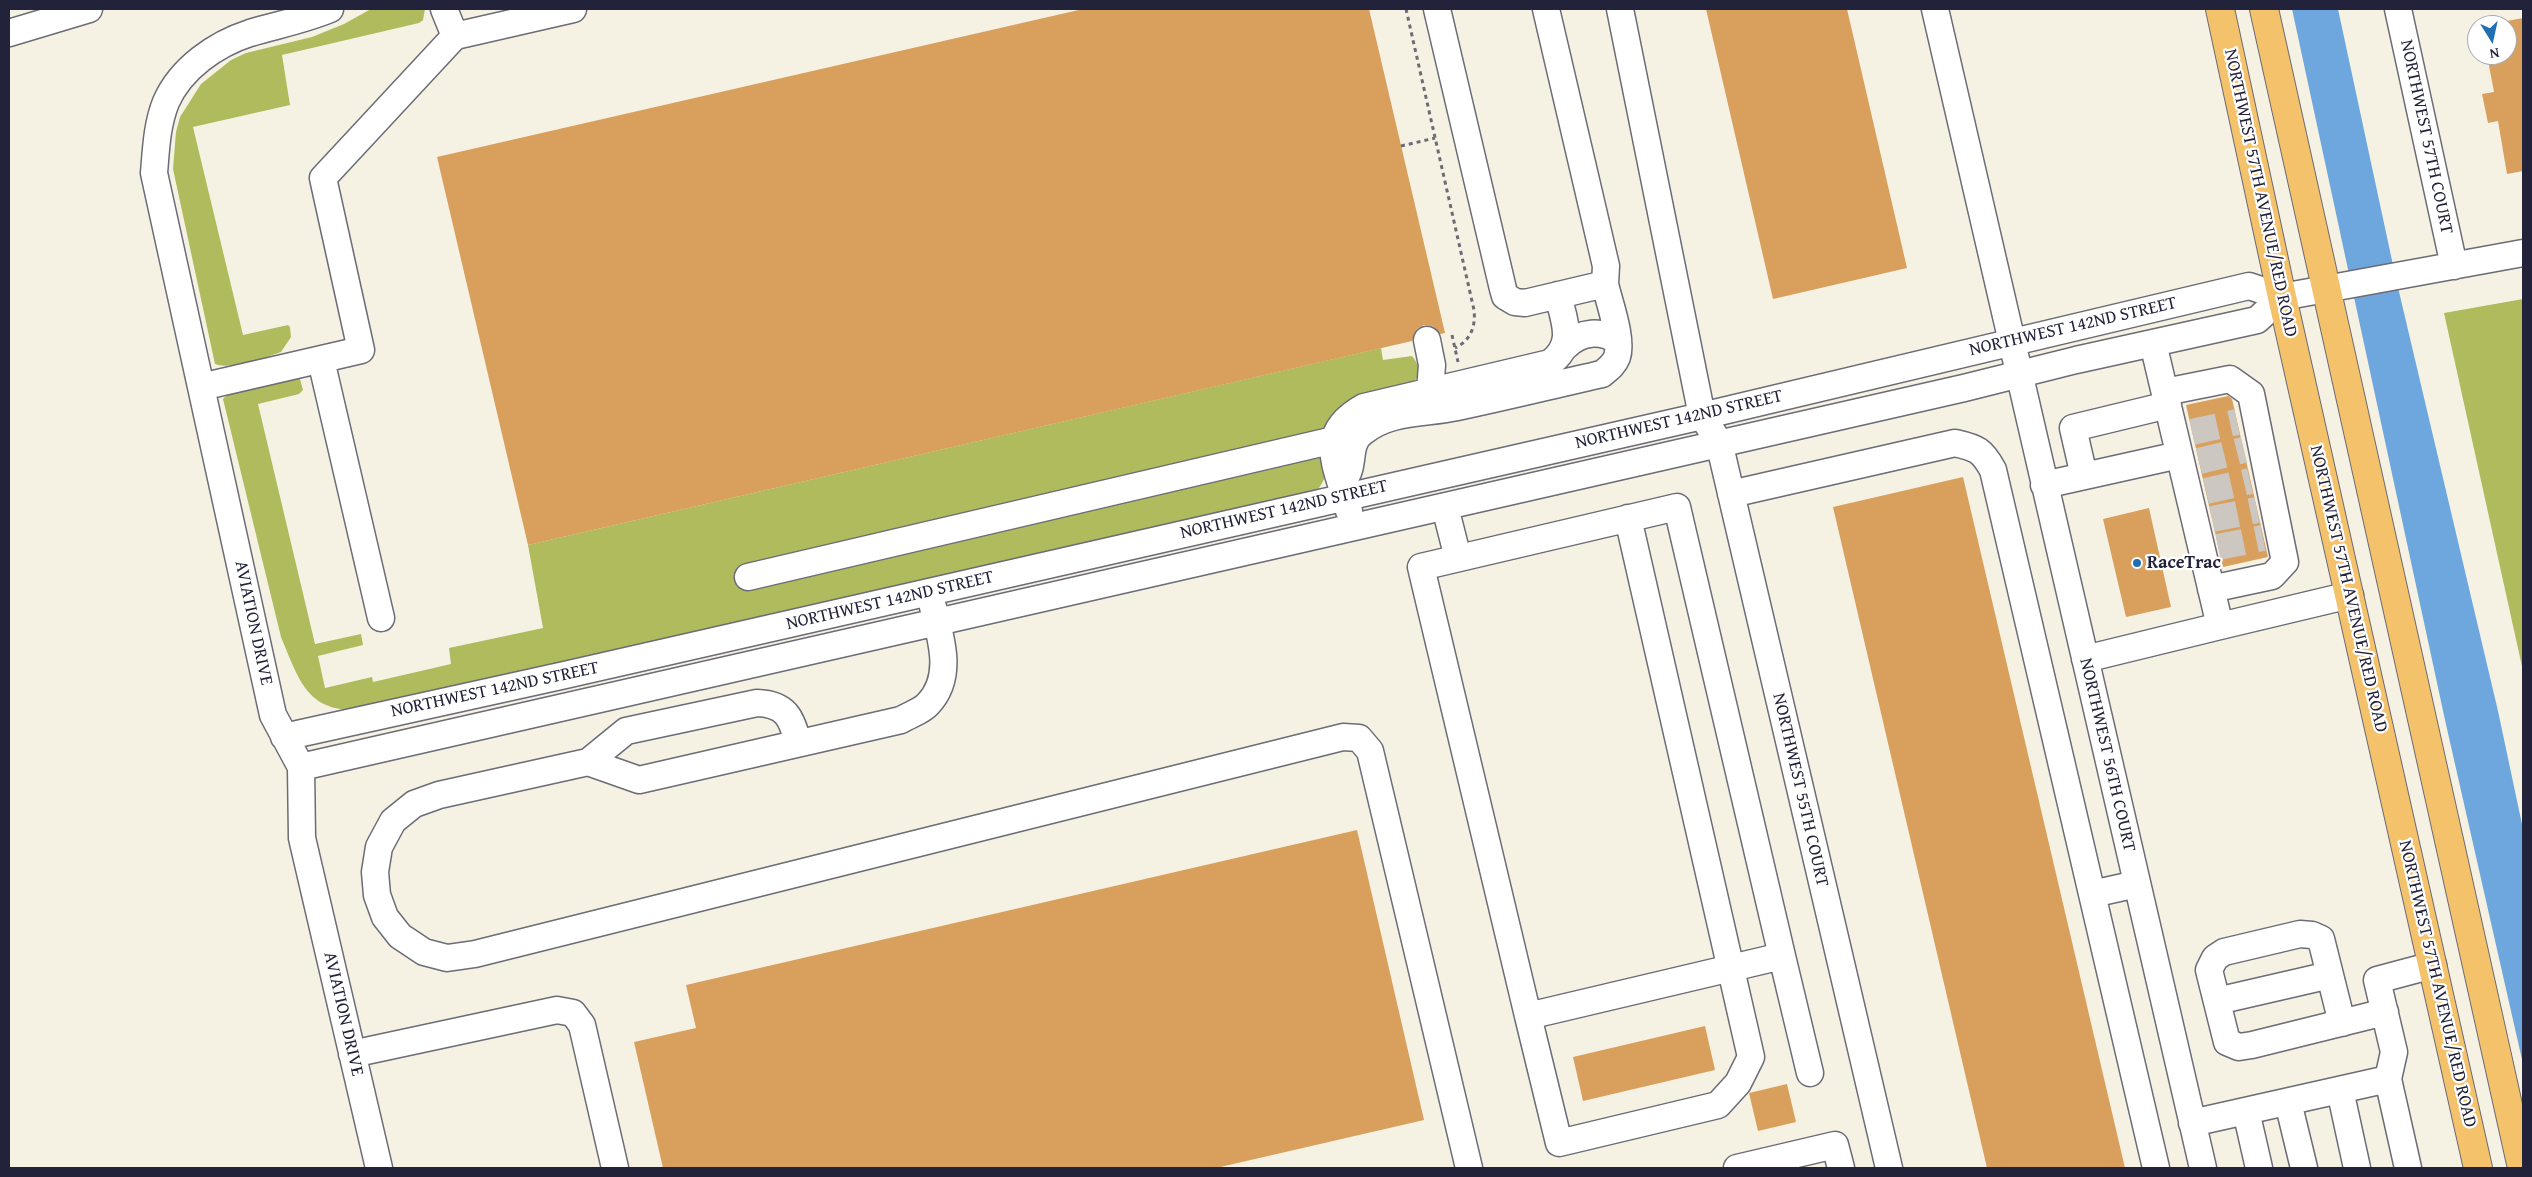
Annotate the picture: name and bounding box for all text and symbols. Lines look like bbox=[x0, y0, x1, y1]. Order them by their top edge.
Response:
north arrow bbox=[2467, 15, 2517, 65]
street label: NORTHWEST 57TH COURT bbox=[2395, 38, 2457, 236]
text: N bbox=[2488, 43, 2501, 64]
street label: NORTHWEST 57TH AVENUE/RED ROAD bbox=[2219, 47, 2301, 339]
street label: NORTHWEST 142ND STREET bbox=[1967, 293, 2179, 361]
street label: NORTHWEST 142ND STREET bbox=[1573, 386, 1785, 454]
street label: NORTHWEST 57TH AVENUE/RED ROAD bbox=[2304, 443, 2392, 735]
street label: NORTHWEST 142ND STREET bbox=[1178, 476, 1390, 544]
place label: RaceTrac bbox=[2147, 552, 2221, 574]
marker: RaceTrac bbox=[2131, 557, 2143, 569]
street label: AVIATION DRIVE bbox=[229, 559, 277, 687]
street label: NORTHWEST 142ND STREET bbox=[784, 567, 996, 635]
street label: NORTHWEST 56TH COURT bbox=[2074, 656, 2140, 854]
street label: NORTHWEST 142ND STREET bbox=[389, 657, 601, 723]
street label: NORTHWEST 55TH COURT bbox=[1767, 691, 1833, 889]
street label: NORTHWEST 57TH AVENUE/RED ROAD bbox=[2393, 838, 2481, 1130]
street label: AVIATION DRIVE bbox=[318, 950, 368, 1078]

